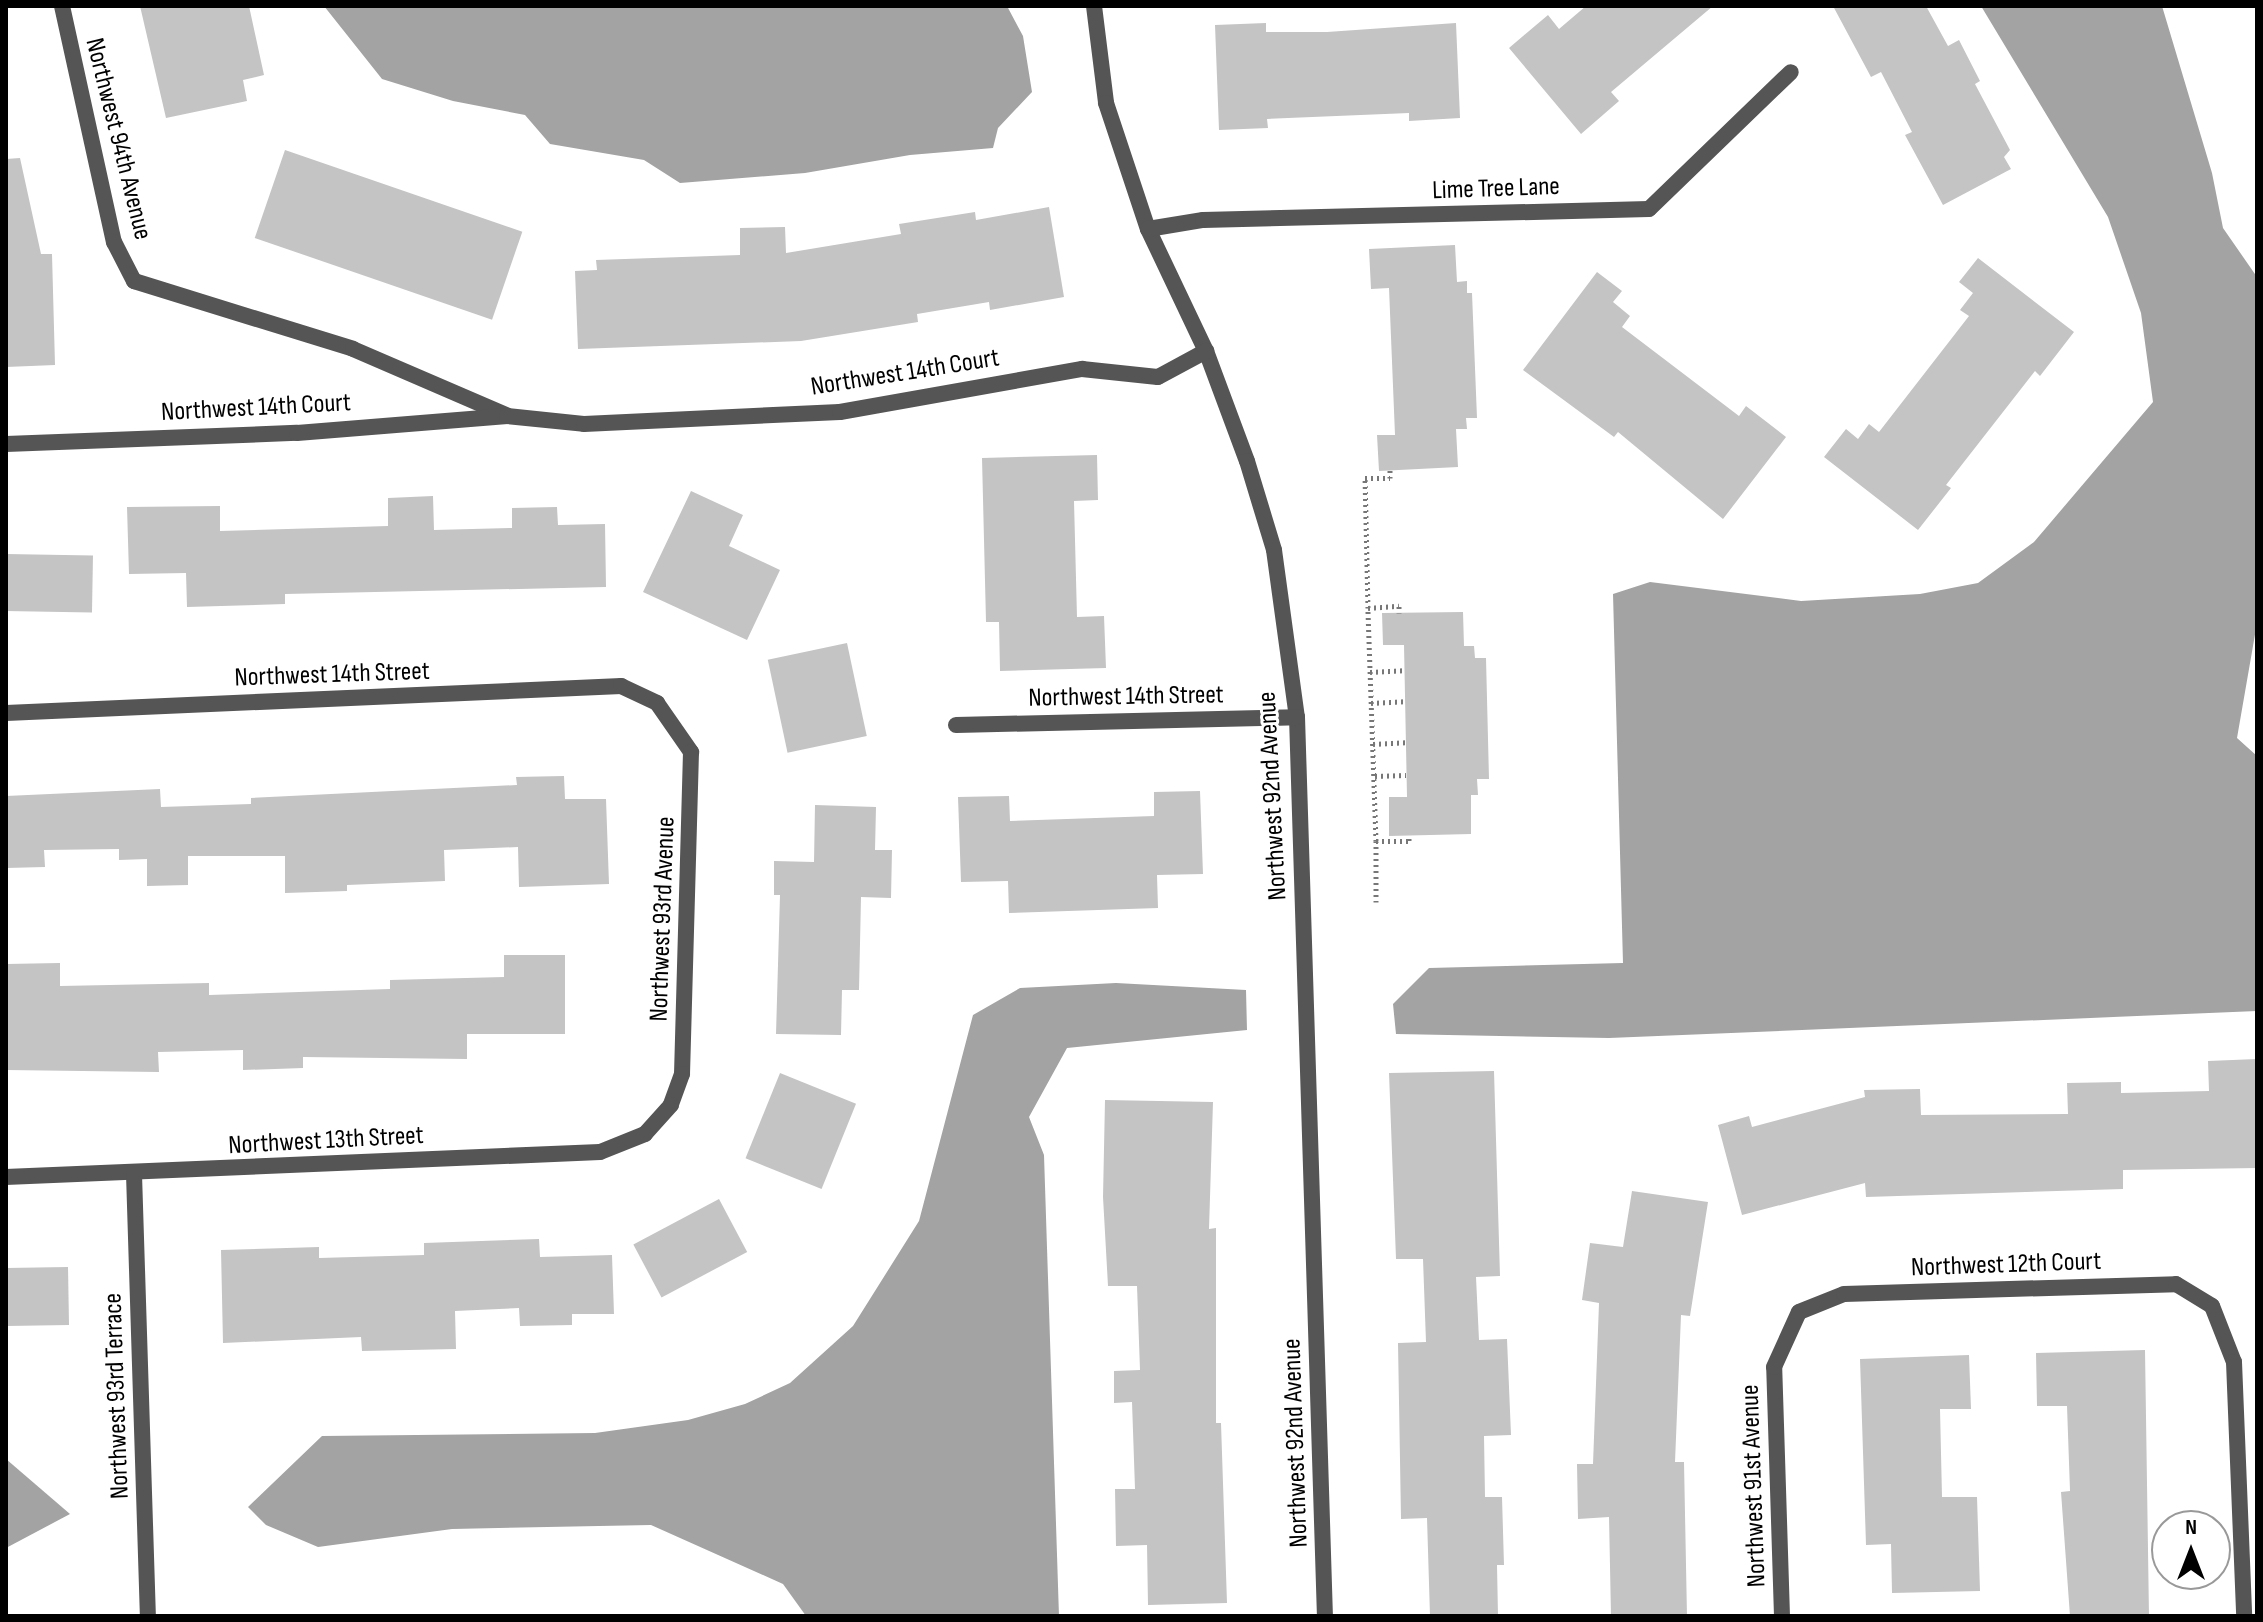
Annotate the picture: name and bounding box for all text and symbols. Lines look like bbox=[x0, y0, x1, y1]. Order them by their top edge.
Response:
street label: Northwest 94th Avenue bbox=[78, 35, 158, 243]
street label: Lime Tree Lane bbox=[1432, 171, 1560, 207]
street label: Northwest 14th Court bbox=[809, 343, 1001, 403]
street label: Northwest 14th Court bbox=[160, 387, 352, 429]
street label: Northwest 14th Street bbox=[234, 656, 430, 694]
street label: Northwest 14th Street bbox=[1028, 680, 1224, 714]
street label: Northwest 92nd Avenue bbox=[1252, 691, 1294, 901]
street label: Northwest 93rd Avenue bbox=[644, 816, 682, 1022]
street label: Northwest 13th Street bbox=[228, 1120, 424, 1162]
street label: Northwest 12th Court bbox=[1910, 1246, 2102, 1284]
street label: Northwest 93rd Terrace bbox=[98, 1292, 136, 1500]
street label: Northwest 92nd Avenue bbox=[1277, 1338, 1315, 1548]
street label: Northwest 91st Avenue bbox=[1735, 1384, 1773, 1588]
north arrow bbox=[2151, 1510, 2231, 1590]
text: N bbox=[2185, 1514, 2197, 1541]

